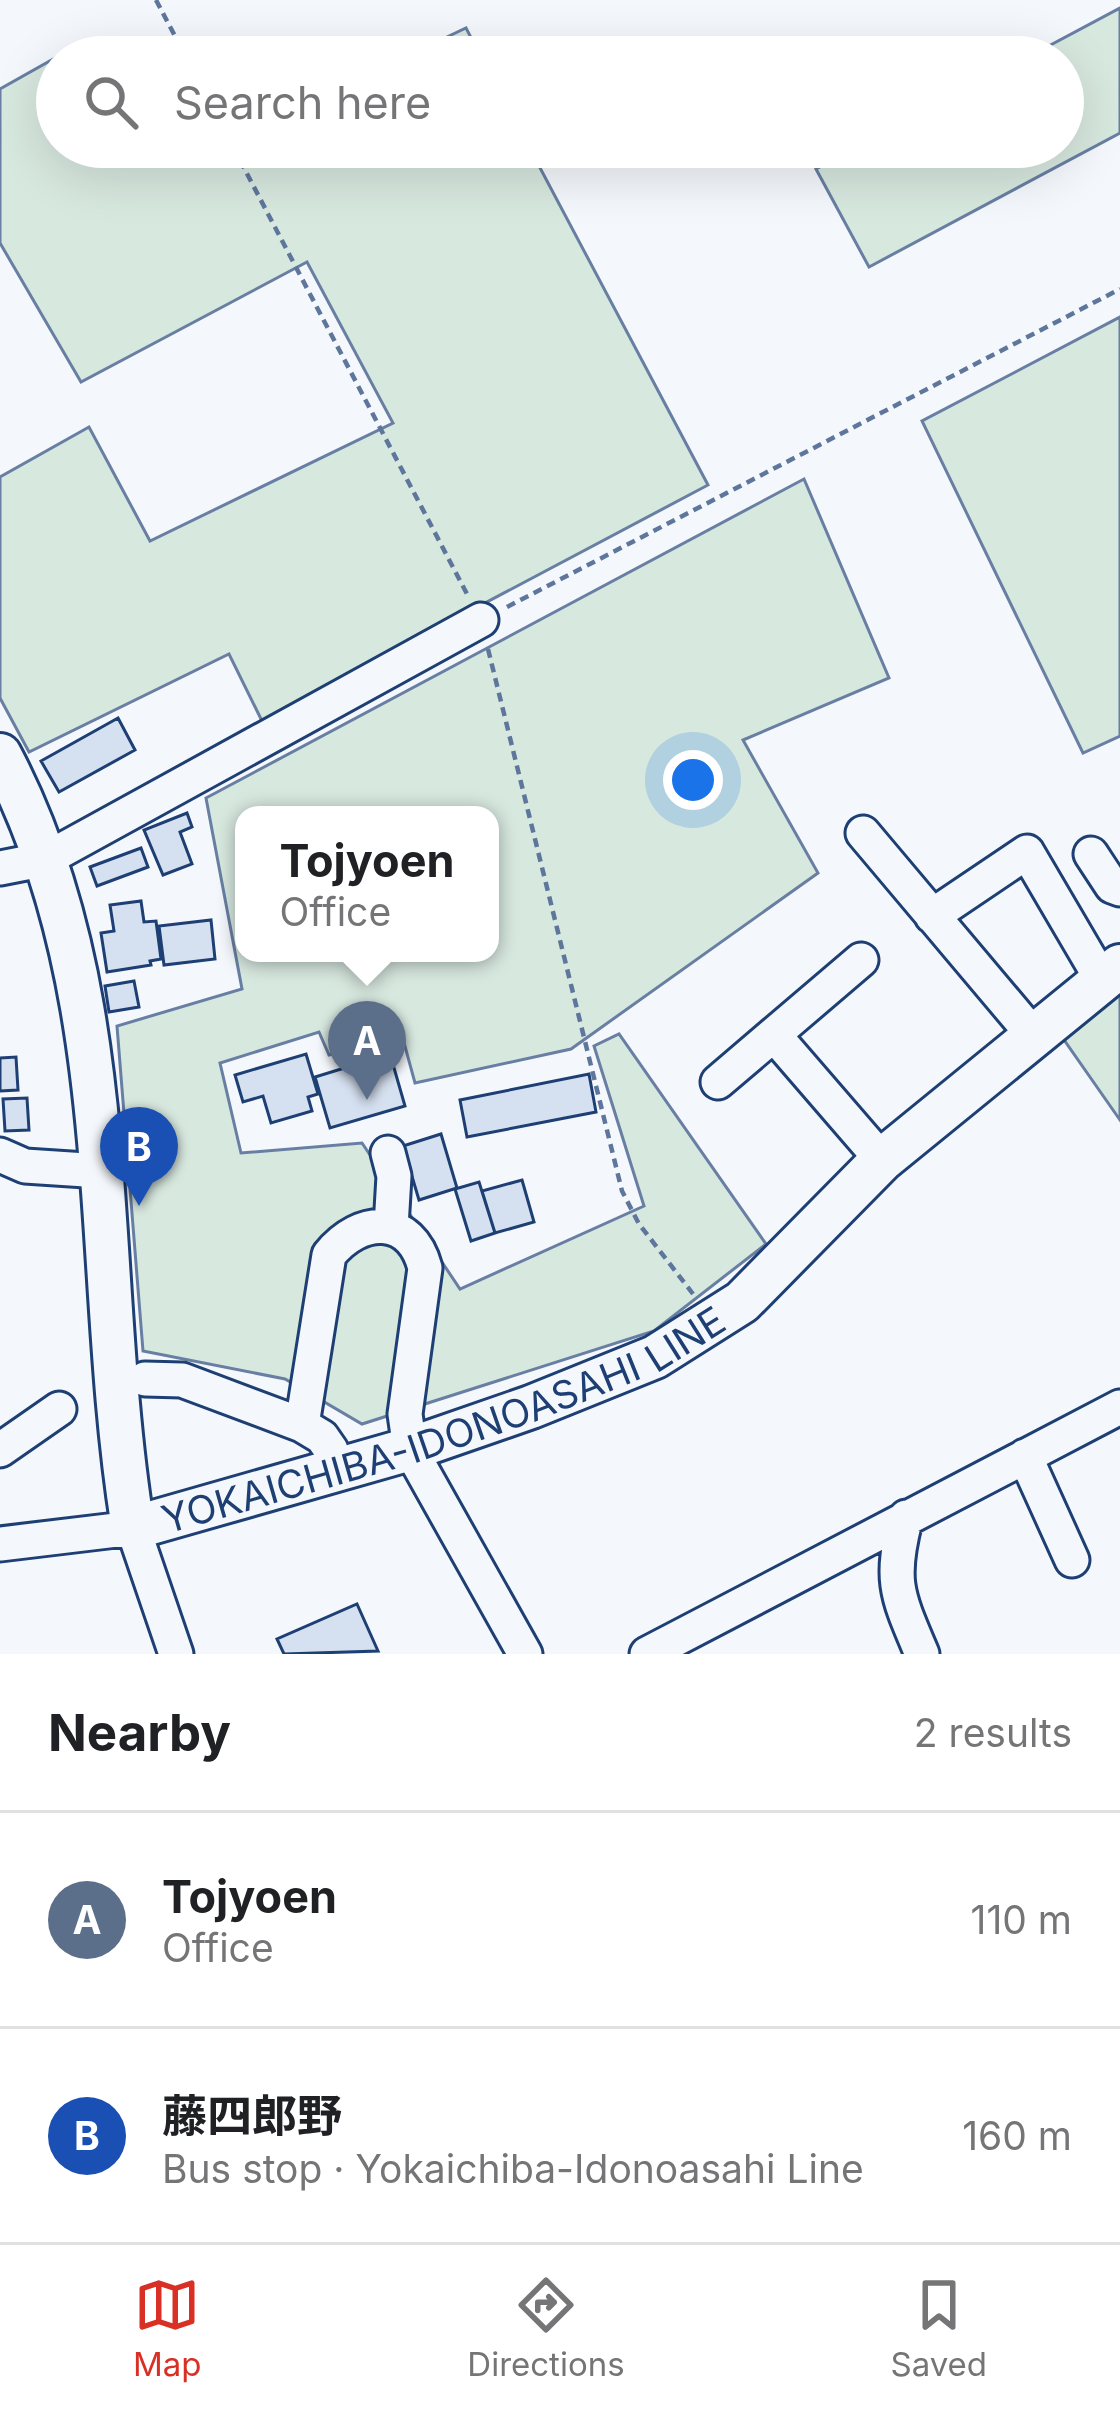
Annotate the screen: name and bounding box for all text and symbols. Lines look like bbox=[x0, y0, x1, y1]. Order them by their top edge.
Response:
search box bbox=[36, 36, 1084, 168]
icon: search bbox=[78, 69, 144, 135]
text: Search here bbox=[174, 75, 431, 130]
your location bbox=[663, 750, 723, 810]
popup bbox=[235, 806, 499, 962]
text: Tojyoen bbox=[279, 833, 455, 888]
text: Office bbox=[279, 888, 391, 935]
pin: A bbox=[328, 1001, 406, 1100]
pin: B bbox=[100, 1107, 178, 1206]
street label: YOKAICHIBA-IDONOASAHI LINE bbox=[156, 1296, 733, 1542]
text: Nearby bbox=[48, 1702, 231, 1763]
text: 2 results bbox=[914, 1709, 1072, 1756]
text: Tojyoen bbox=[162, 1869, 337, 1924]
text: A bbox=[72, 1896, 102, 1943]
text: 110 m bbox=[971, 1896, 1072, 1943]
text: Office bbox=[162, 1924, 274, 1971]
text: 藤四郎野 bbox=[162, 2088, 342, 2143]
text: B bbox=[74, 2112, 100, 2159]
text: 160 m bbox=[962, 2112, 1072, 2159]
text: Bus stop · Yokaichiba-Idonoasahi Line bbox=[162, 2145, 864, 2192]
tab: Map bbox=[133, 2272, 201, 2384]
tab: Directions bbox=[467, 2272, 625, 2384]
tab: Saved bbox=[890, 2272, 987, 2384]

